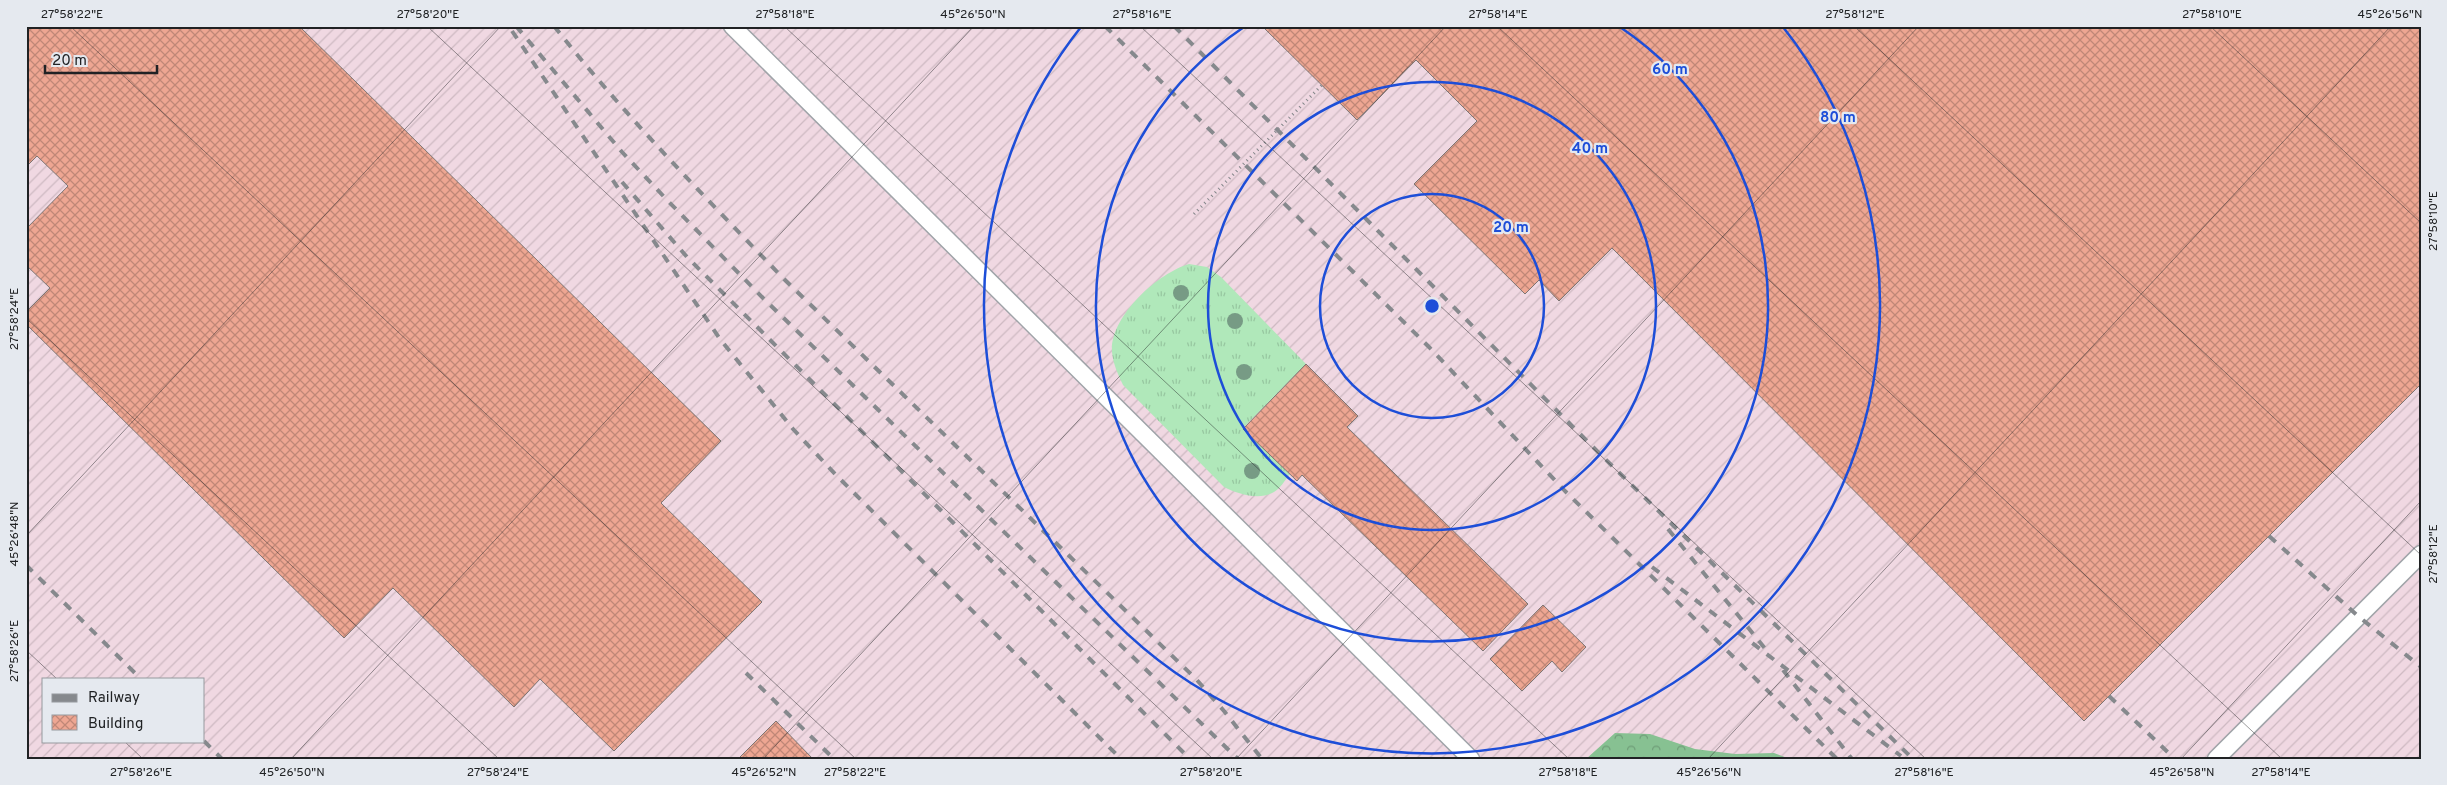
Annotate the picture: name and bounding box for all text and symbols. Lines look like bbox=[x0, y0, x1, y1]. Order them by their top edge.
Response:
text: 27°58'22"E bbox=[41, 7, 103, 23]
text: 27°58'20"E bbox=[397, 7, 459, 23]
text: 27°58'18"E bbox=[755, 7, 815, 23]
text: 45°26'50"N bbox=[940, 7, 1006, 23]
text: 27°58'16"E bbox=[1112, 7, 1172, 23]
text: 27°58'14"E bbox=[1468, 7, 1528, 23]
text: 27°58'12"E bbox=[1825, 7, 1885, 23]
text: 27°58'10"E bbox=[2182, 7, 2242, 23]
text: 45°26'56"N bbox=[2358, 7, 2422, 23]
scale bar bbox=[45, 42, 158, 74]
text: 20 m bbox=[52, 52, 87, 71]
text: 60 m bbox=[1652, 61, 1688, 80]
text: 80 m bbox=[1820, 109, 1856, 128]
text: 40 m bbox=[1572, 140, 1608, 159]
text: 27°58'10"E bbox=[2426, 191, 2442, 251]
text: 20 m bbox=[1493, 219, 1529, 238]
text: 27°58'24"E bbox=[7, 288, 23, 350]
centre of rings bbox=[1423, 297, 1441, 315]
text: 45°26'48"N bbox=[7, 501, 23, 567]
text: 27°58'12"E bbox=[2426, 524, 2442, 584]
text: 27°58'26"E bbox=[7, 620, 23, 682]
legend bbox=[42, 678, 205, 742]
text: Railway bbox=[88, 689, 140, 708]
text: Building bbox=[88, 715, 143, 734]
text: 27°58'26"E bbox=[110, 765, 172, 781]
text: 45°26'50"N bbox=[259, 765, 325, 781]
text: 27°58'24"E bbox=[467, 765, 529, 781]
text: 45°26'52"N bbox=[732, 765, 796, 781]
text: 27°58'22"E bbox=[824, 765, 886, 781]
text: 27°58'20"E bbox=[1180, 765, 1242, 781]
text: 27°58'18"E bbox=[1538, 765, 1598, 781]
text: 45°26'56"N bbox=[1677, 765, 1741, 781]
text: 27°58'16"E bbox=[1894, 765, 1954, 781]
text: 45°26'58"N bbox=[2149, 765, 2215, 781]
text: 27°58'14"E bbox=[2251, 765, 2311, 781]

